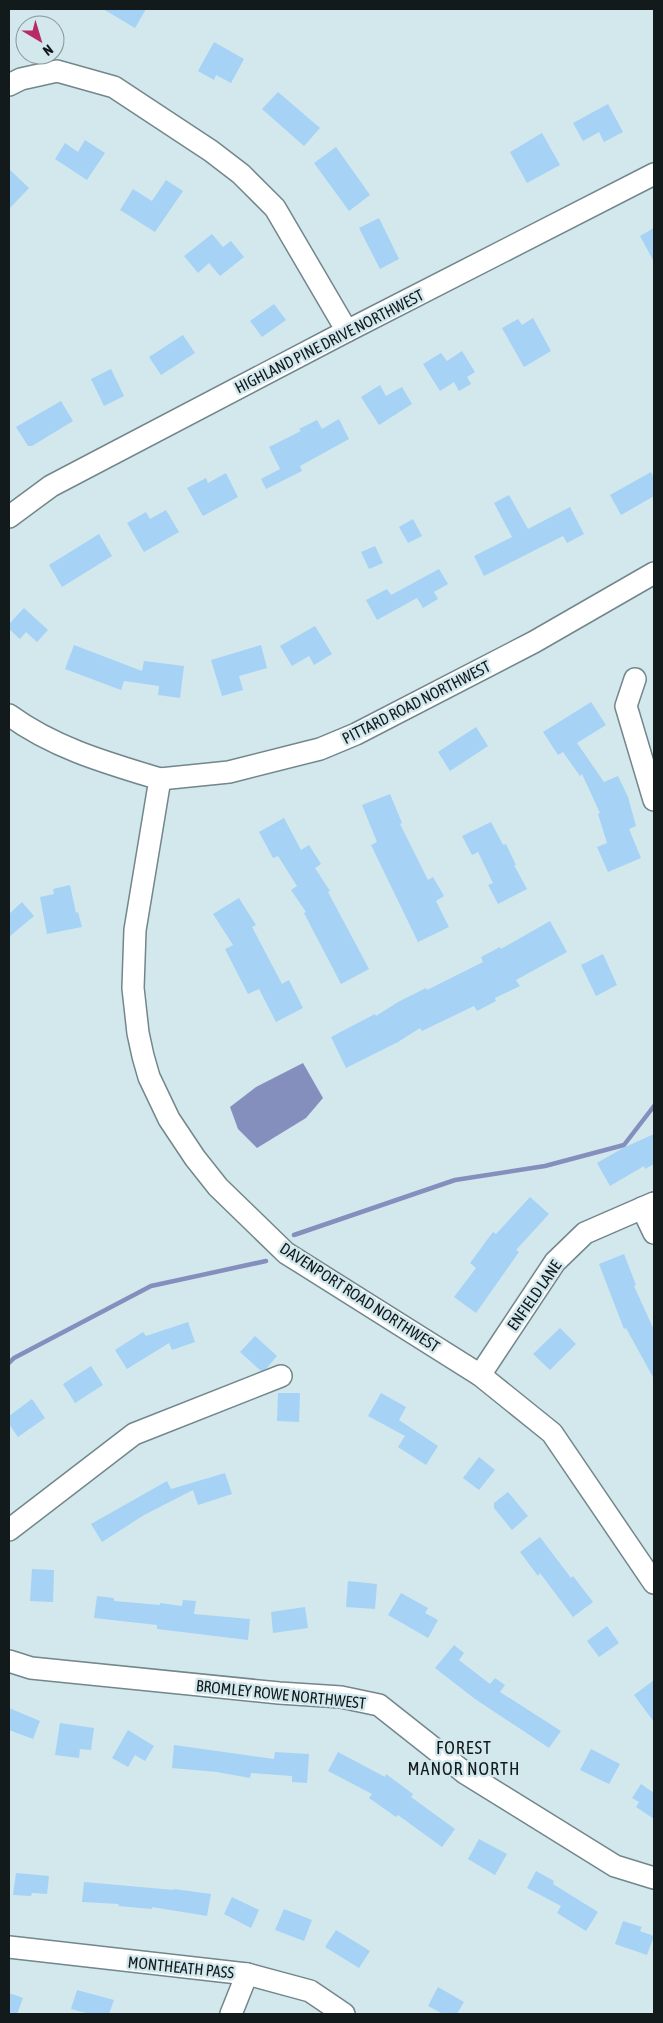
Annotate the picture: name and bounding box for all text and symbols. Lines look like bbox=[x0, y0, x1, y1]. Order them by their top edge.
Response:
north arrow bbox=[15, 15, 65, 65]
text: N bbox=[40, 41, 56, 59]
street label: HIGHLAND PINE DRIVE NORTHWEST bbox=[232, 285, 426, 397]
street label: PITTARD ROAD NORTHWEST bbox=[339, 657, 493, 747]
street label: DAVENPORT ROAD NORTHWEST bbox=[277, 1239, 443, 1355]
street label: ENFIELD LANE bbox=[503, 1256, 565, 1333]
street label: BROMLEY ROWE NORTHWEST bbox=[195, 1676, 367, 1712]
district label: FOREST MANOR NORTH bbox=[408, 1737, 520, 1779]
street label: MONTHEATH PASS bbox=[127, 1952, 235, 1982]

